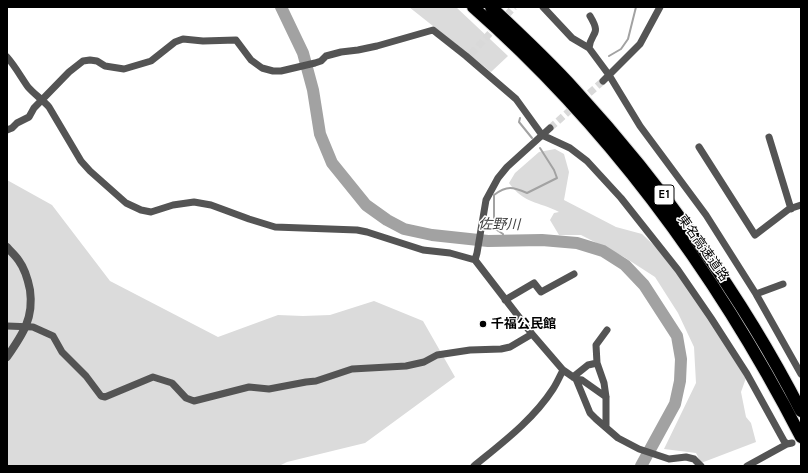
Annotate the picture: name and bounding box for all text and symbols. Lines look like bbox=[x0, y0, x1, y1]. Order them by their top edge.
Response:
road number: E1 bbox=[654, 185, 674, 205]
street label: 東名高速道路 bbox=[674, 212, 732, 284]
water label: 佐野川 bbox=[478, 216, 520, 234]
place label: 千福公民館 bbox=[491, 316, 556, 332]
marker: 千福公民館 bbox=[478, 319, 488, 329]

